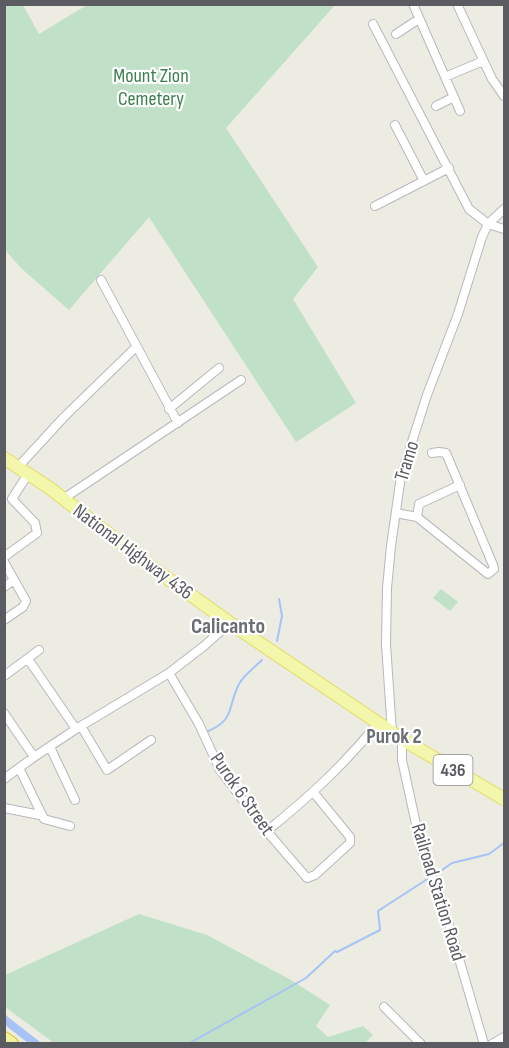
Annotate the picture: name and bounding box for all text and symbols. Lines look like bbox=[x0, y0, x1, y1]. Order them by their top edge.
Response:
park label: Mount Zion Cemetery bbox=[113, 64, 189, 111]
street label: Tramo bbox=[390, 438, 424, 484]
street label: National Highway 436 bbox=[68, 499, 198, 605]
district label: Calicanto bbox=[191, 613, 265, 640]
district label: Purok 2 bbox=[366, 724, 422, 749]
street label: Purok 6 Street bbox=[205, 748, 279, 840]
road number: 436 bbox=[434, 755, 472, 785]
street label: Railroad Station Road bbox=[406, 820, 470, 964]

